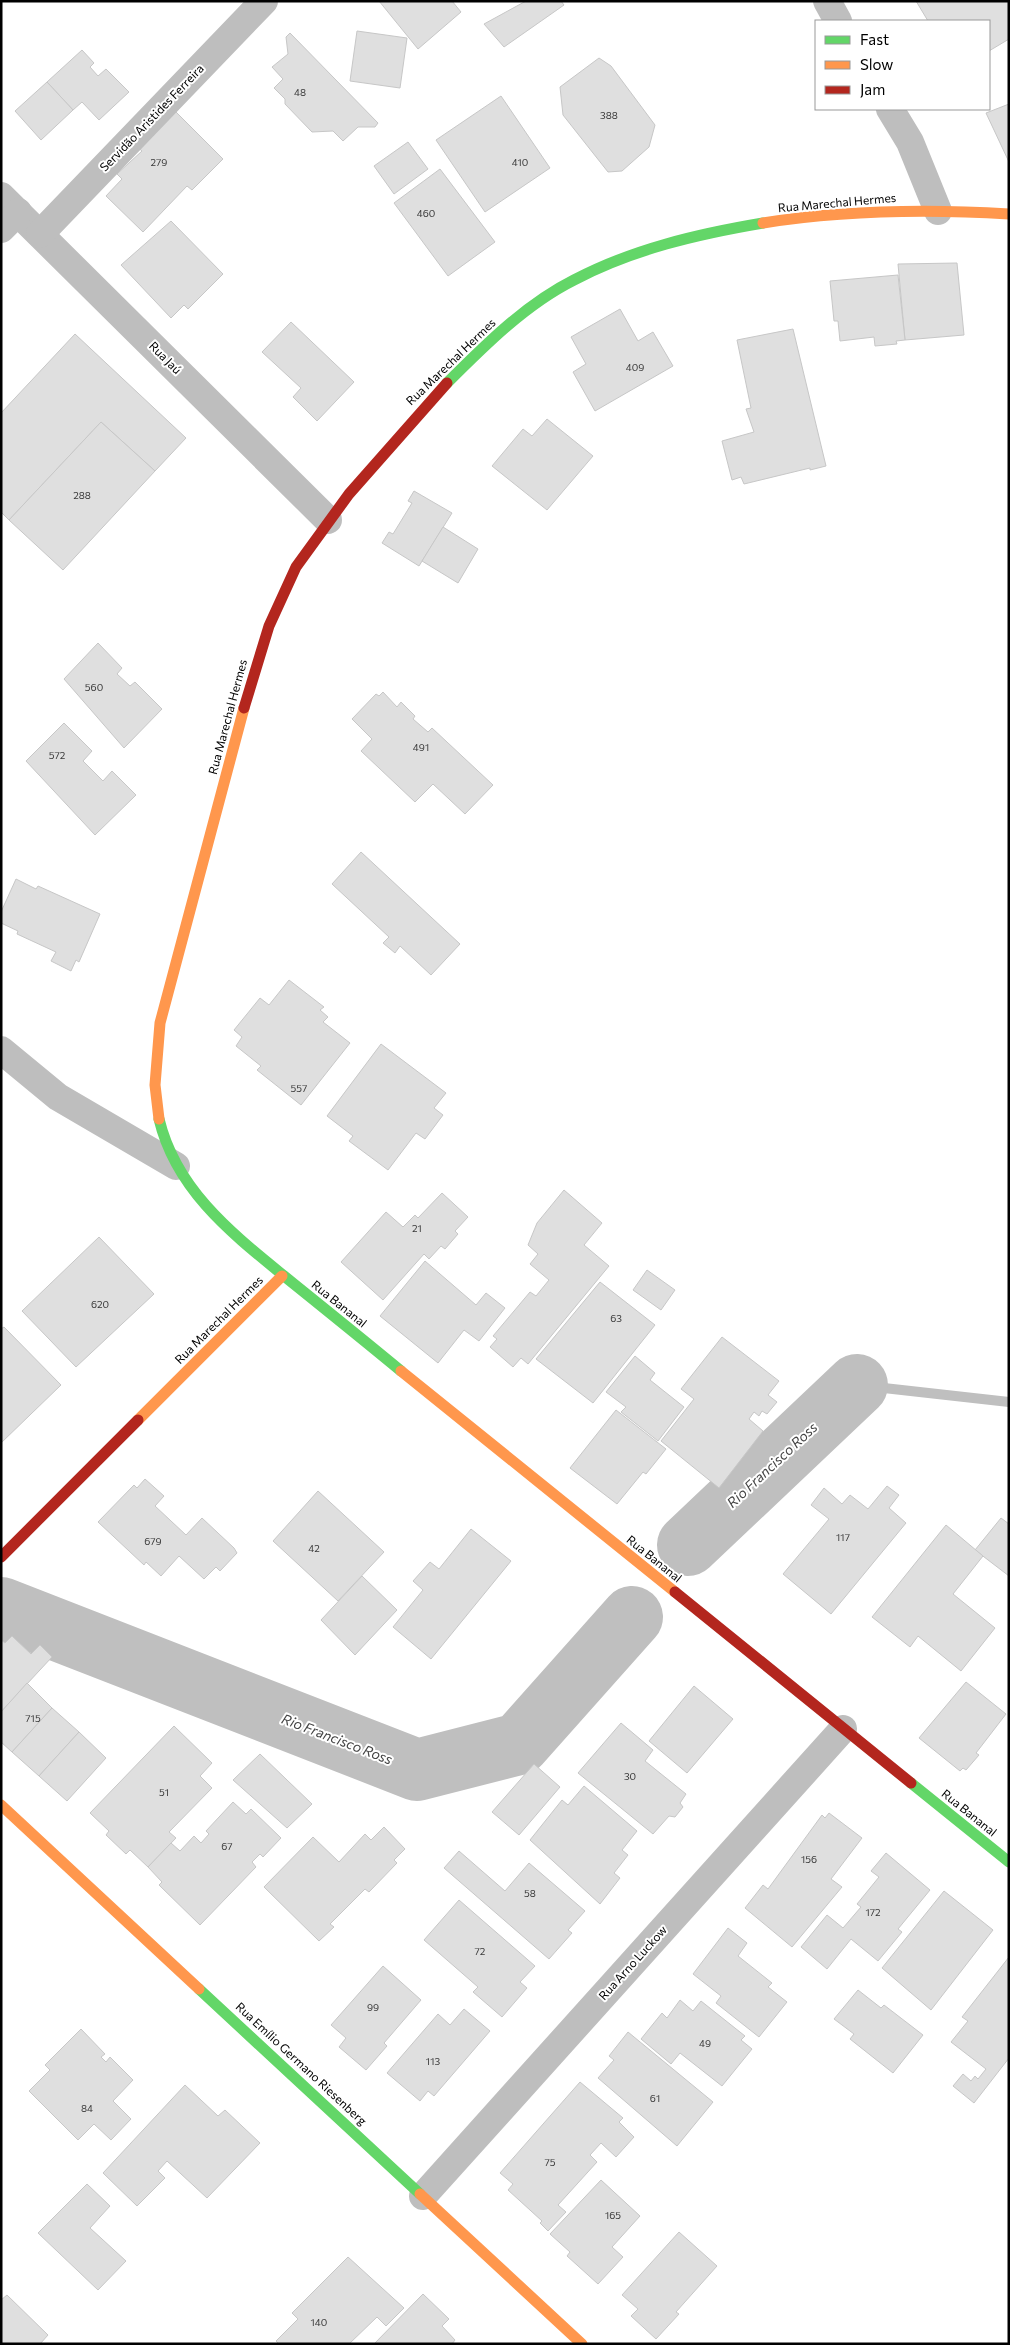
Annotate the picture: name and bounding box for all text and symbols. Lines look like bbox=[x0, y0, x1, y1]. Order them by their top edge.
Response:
legend bbox=[815, 20, 990, 110]
text: Fast bbox=[860, 30, 889, 48]
text: Slow bbox=[860, 55, 893, 73]
street label: Servidão Aristides Ferreira bbox=[96, 61, 206, 174]
text: Jam bbox=[860, 80, 885, 98]
house number: 48 bbox=[294, 86, 306, 98]
house number: 388 bbox=[600, 109, 618, 121]
house number: 279 bbox=[151, 156, 167, 168]
house number: 410 bbox=[512, 156, 528, 168]
street label: Rua Marechal Hermes bbox=[777, 190, 897, 214]
house number: 460 bbox=[417, 207, 435, 219]
street label: Rua Marechal Hermes bbox=[403, 315, 498, 408]
street label: Rua Jaú bbox=[146, 338, 185, 377]
house number: 409 bbox=[626, 361, 644, 373]
house number: 288 bbox=[73, 489, 91, 501]
street label: Rua Marechal Hermes bbox=[205, 658, 249, 776]
house number: 560 bbox=[85, 681, 103, 693]
house number: 491 bbox=[413, 741, 429, 753]
house number: 572 bbox=[49, 749, 66, 761]
house number: 557 bbox=[291, 1082, 307, 1094]
house number: 21 bbox=[412, 1222, 422, 1234]
street label: Rua Marechal Hermes bbox=[171, 1272, 265, 1366]
street label: Rua Bananal bbox=[309, 1277, 370, 1330]
house number: 620 bbox=[91, 1298, 109, 1310]
house number: 63 bbox=[610, 1312, 622, 1324]
water label: Rio Francisco Ross bbox=[723, 1418, 820, 1511]
house number: 117 bbox=[836, 1531, 850, 1543]
street label: Rua Bananal bbox=[624, 1532, 685, 1585]
house number: 679 bbox=[144, 1535, 162, 1547]
house number: 42 bbox=[308, 1542, 320, 1554]
water label: Rio Francisco Ross bbox=[279, 1710, 395, 1768]
house number: 715 bbox=[25, 1712, 41, 1724]
house number: 30 bbox=[624, 1770, 636, 1782]
house number: 51 bbox=[159, 1786, 169, 1798]
street label: Rua Bananal bbox=[939, 1786, 1000, 1839]
house number: 67 bbox=[221, 1840, 233, 1852]
house number: 156 bbox=[801, 1853, 817, 1865]
house number: 58 bbox=[524, 1887, 536, 1899]
house number: 172 bbox=[865, 1906, 881, 1918]
street label: Rua Arno Luckow bbox=[595, 1922, 669, 2002]
house number: 72 bbox=[475, 1945, 486, 1957]
street label: Rua Emílio Germano Riesenberg bbox=[233, 1999, 370, 2128]
house number: 99 bbox=[367, 2001, 379, 2013]
house number: 49 bbox=[699, 2037, 711, 2049]
house number: 113 bbox=[426, 2055, 440, 2067]
house number: 61 bbox=[650, 2092, 660, 2104]
house number: 84 bbox=[81, 2102, 93, 2114]
house number: 75 bbox=[545, 2156, 556, 2168]
house number: 165 bbox=[605, 2209, 621, 2221]
house number: 140 bbox=[311, 2316, 327, 2328]

